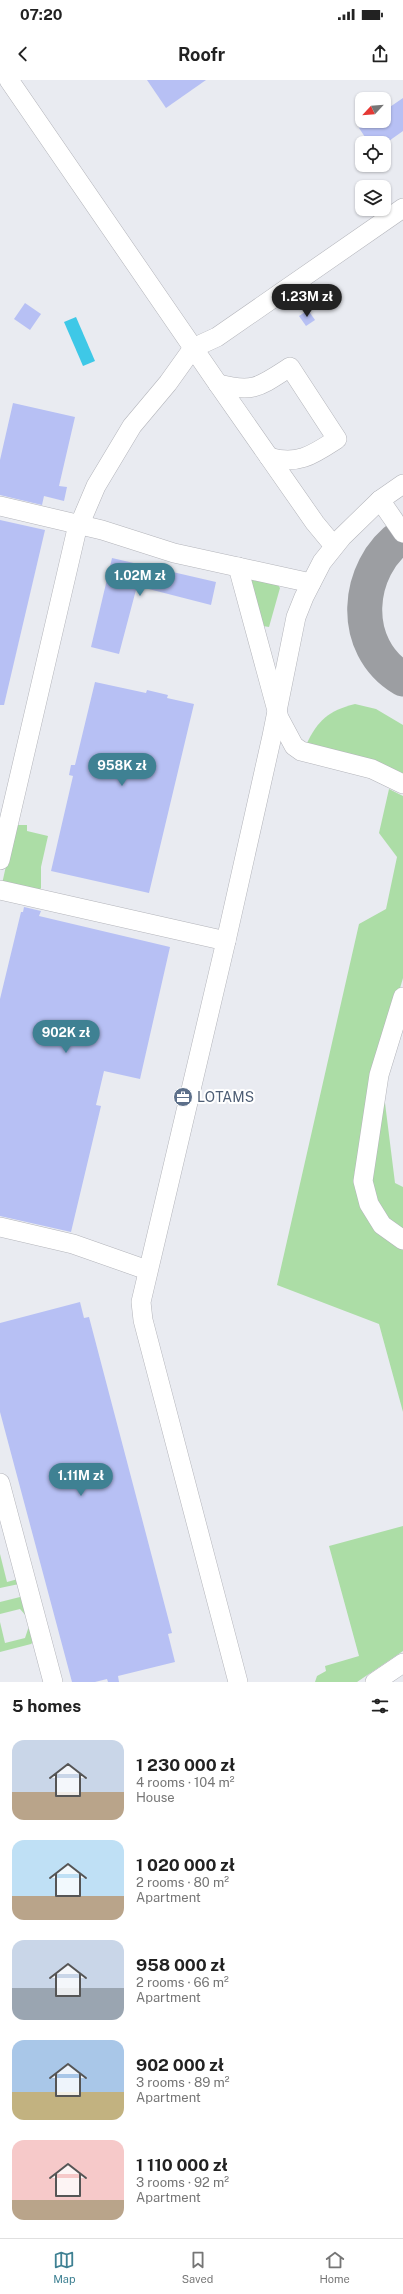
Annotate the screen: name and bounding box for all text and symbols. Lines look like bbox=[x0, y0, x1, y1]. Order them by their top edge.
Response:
text: 07:20 bbox=[20, 6, 62, 23]
icon: back bbox=[12, 43, 34, 65]
icon: share bbox=[369, 43, 391, 65]
text: Roofr bbox=[178, 44, 225, 65]
north arrow bbox=[355, 92, 391, 128]
map controls bbox=[355, 92, 391, 216]
button: locate bbox=[355, 136, 391, 172]
button: layers bbox=[355, 180, 391, 216]
pin: 1.23M zł bbox=[266, 284, 348, 318]
text: 1.23M zł bbox=[281, 289, 333, 304]
pin: 1.02M zł bbox=[99, 563, 181, 597]
text: 1.02M zł bbox=[114, 568, 166, 583]
pin: 958K zł bbox=[85, 753, 159, 787]
text: 958K zł bbox=[97, 758, 147, 773]
pin: 902K zł bbox=[29, 1020, 103, 1054]
text: 902K zł bbox=[42, 1025, 90, 1040]
office icon: LOTAMS bbox=[172, 1086, 194, 1108]
place label: LOTAMS bbox=[197, 1089, 254, 1105]
pin: 1.11M zł bbox=[40, 1463, 122, 1497]
text: 1.11M zł bbox=[58, 1468, 104, 1483]
icon: filters bbox=[369, 1695, 391, 1717]
text: 5 homes bbox=[12, 1696, 81, 1716]
text: 1 230 000 zł bbox=[136, 1755, 235, 1775]
icon: home bbox=[44, 1756, 92, 1804]
text: 4 rooms · 104 m² bbox=[136, 1775, 235, 1790]
text: House bbox=[136, 1790, 175, 1805]
text: 1 020 000 zł bbox=[136, 1855, 235, 1875]
icon: home bbox=[44, 1856, 92, 1904]
text: 2 rooms · 80 m² bbox=[136, 1875, 229, 1890]
text: Apartment bbox=[136, 1890, 201, 1905]
text: 958 000 zł bbox=[136, 1955, 225, 1975]
icon: home bbox=[44, 1956, 92, 2004]
text: 2 rooms · 66 m² bbox=[136, 1975, 229, 1990]
text: Apartment bbox=[136, 1990, 201, 2005]
text: 902 000 zł bbox=[136, 2055, 224, 2075]
icon: home bbox=[44, 2056, 92, 2104]
text: 3 rooms · 89 m² bbox=[136, 2075, 230, 2090]
text: Apartment bbox=[136, 2090, 201, 2105]
text: 1 110 000 zł bbox=[136, 2155, 228, 2175]
icon: home bbox=[44, 2156, 92, 2204]
text: 3 rooms · 92 m² bbox=[136, 2175, 229, 2190]
text: Apartment bbox=[136, 2190, 201, 2205]
tab: Map bbox=[53, 2249, 75, 2285]
tab: Saved bbox=[182, 2249, 213, 2285]
tab: Home bbox=[320, 2249, 350, 2285]

